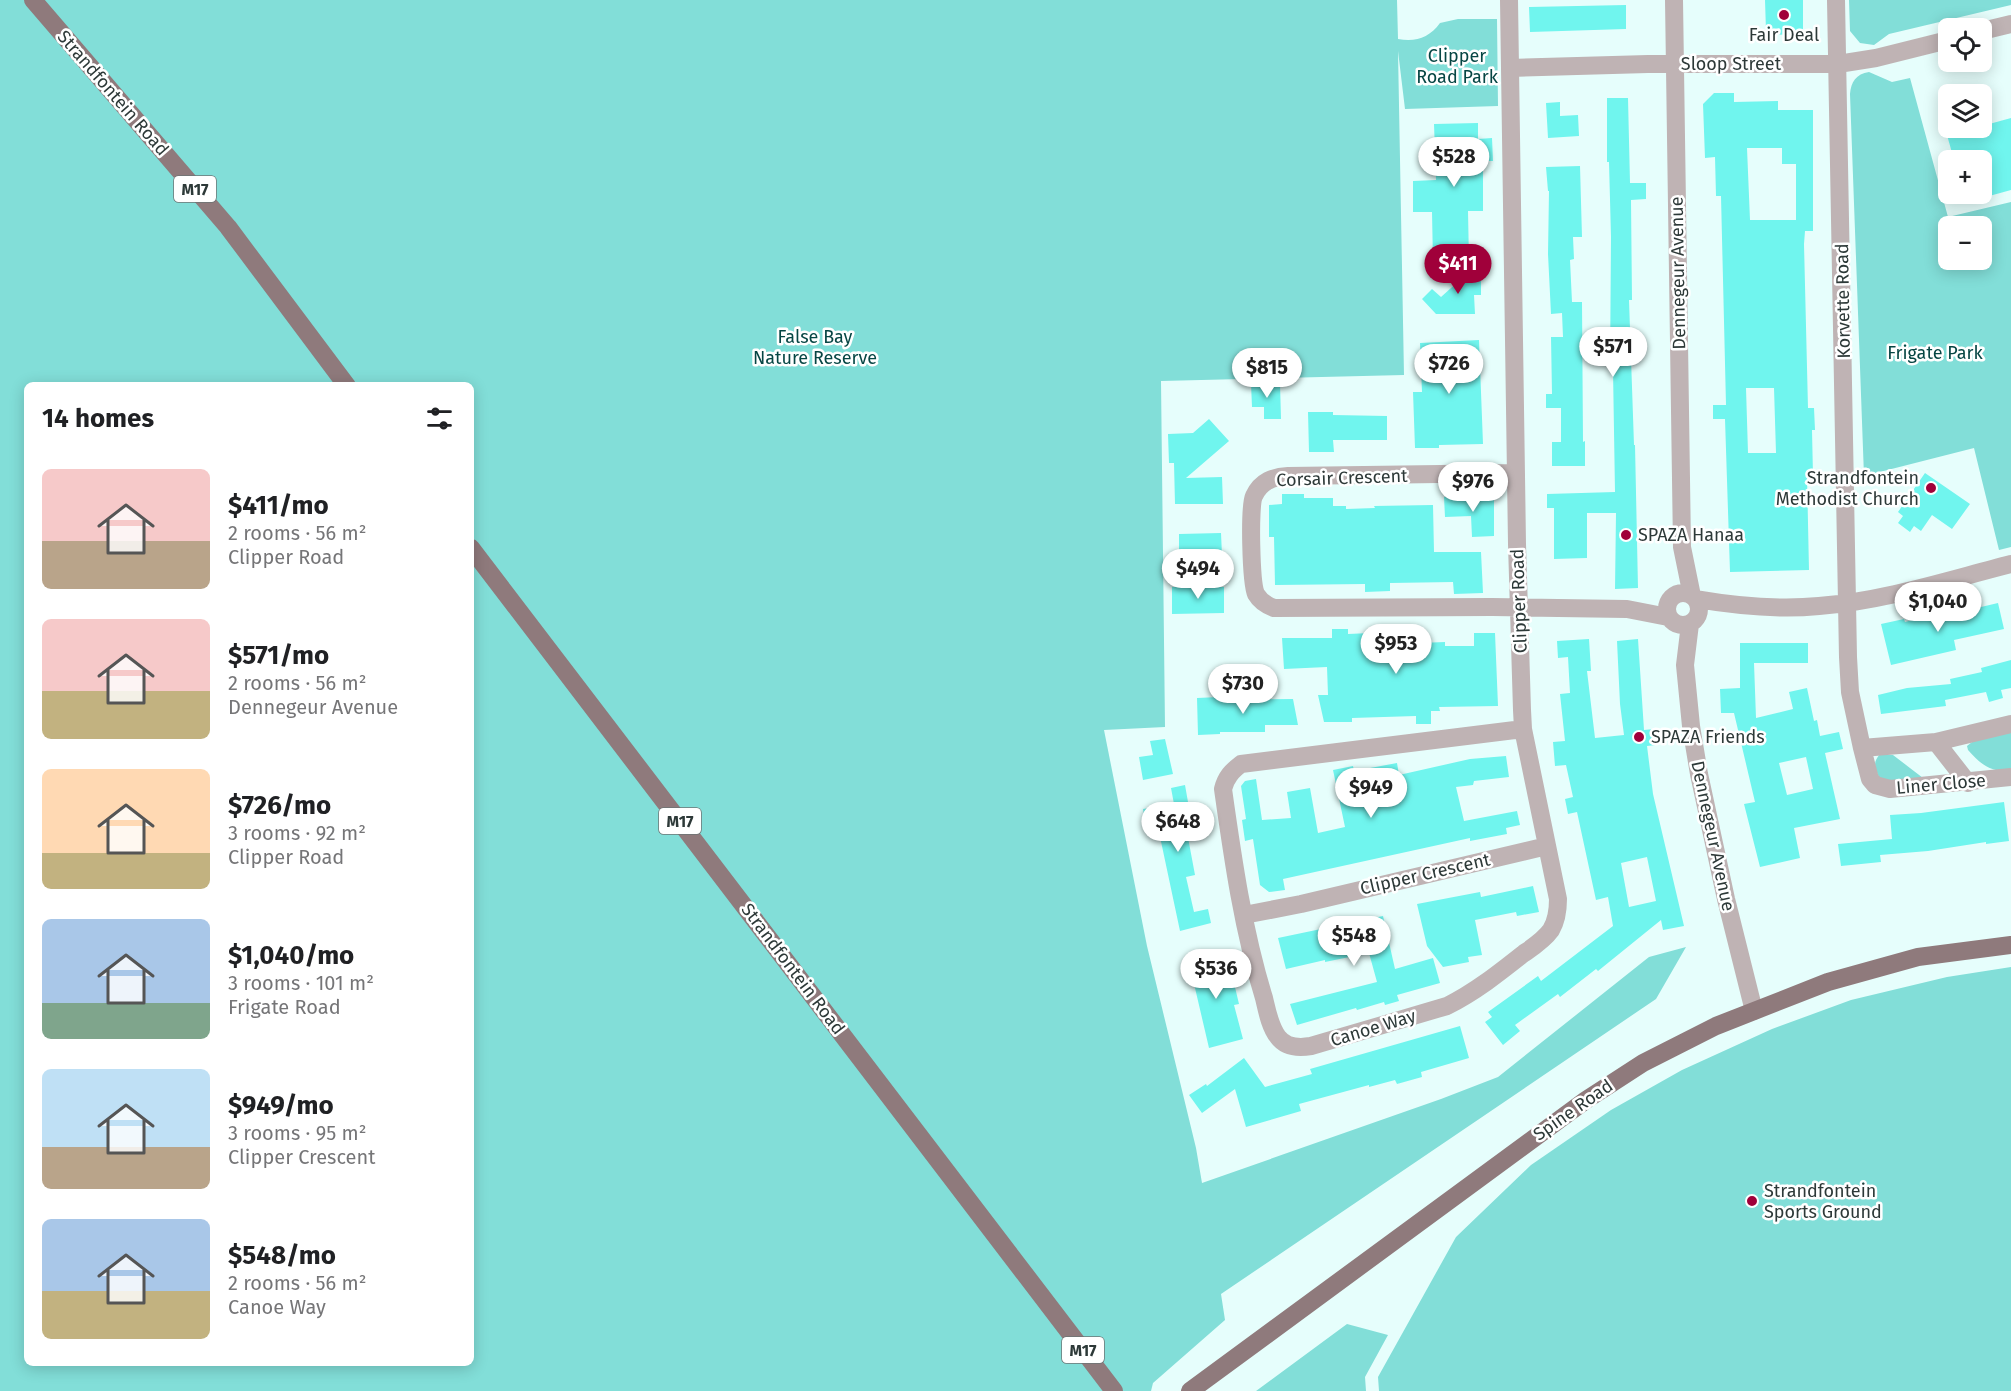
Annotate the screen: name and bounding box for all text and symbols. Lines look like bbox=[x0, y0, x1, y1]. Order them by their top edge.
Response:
marker: Fair Deal bbox=[1777, 8, 1791, 22]
map controls bbox=[1938, 18, 1992, 270]
button: locate bbox=[1938, 18, 1992, 72]
place label: Fair Deal bbox=[1749, 24, 1819, 46]
street label: Strandfontein Road bbox=[53, 26, 173, 160]
park label: Clipper Road Park bbox=[1416, 45, 1499, 88]
street label: Sloop Street bbox=[1681, 53, 1782, 75]
button: layers bbox=[1938, 84, 1992, 138]
pin: $528 bbox=[1418, 137, 1490, 188]
text: $528 bbox=[1432, 144, 1476, 168]
button: + bbox=[1938, 150, 1992, 204]
road number: M17 bbox=[174, 176, 216, 202]
street label: Dennegeur Avenue bbox=[1666, 196, 1690, 350]
button: − bbox=[1938, 216, 1992, 270]
street label: Korvette Road bbox=[1831, 243, 1855, 359]
pin: $411 bbox=[1422, 244, 1494, 295]
text: $411 bbox=[1438, 251, 1478, 275]
park label: False Bay Nature Reserve bbox=[753, 326, 877, 369]
pin: $571 bbox=[1577, 327, 1649, 378]
text: $571 bbox=[1593, 334, 1633, 358]
park label: Frigate Park bbox=[1887, 342, 1983, 364]
pin: $726 bbox=[1413, 344, 1485, 395]
pin: $815 bbox=[1231, 348, 1303, 399]
text: $726 bbox=[1428, 351, 1470, 375]
text: $815 bbox=[1246, 355, 1288, 379]
icon: filters bbox=[423, 402, 456, 435]
text: 14 homes bbox=[42, 403, 154, 434]
pin: $976 bbox=[1437, 462, 1509, 513]
street label: Corsair Crescent bbox=[1276, 465, 1408, 491]
place label: Strandfontein Methodist Church bbox=[1776, 467, 1919, 510]
text: $976 bbox=[1452, 469, 1494, 493]
marker: Strandfontein Methodist Church bbox=[1924, 481, 1938, 495]
text: $411/mo bbox=[228, 490, 329, 521]
icon: home bbox=[90, 493, 162, 565]
text: 2 rooms · 56 m² bbox=[228, 521, 367, 545]
place label: SPAZA Hanaa bbox=[1638, 524, 1744, 546]
marker: SPAZA Hanaa bbox=[1619, 528, 1633, 542]
text: Clipper Road bbox=[228, 545, 344, 569]
street label: Clipper Road bbox=[1506, 548, 1532, 654]
pin: $494 bbox=[1162, 549, 1234, 600]
text: $494 bbox=[1176, 556, 1220, 580]
pin: $1,040 bbox=[1889, 582, 1987, 633]
text: $1,040 bbox=[1909, 589, 1967, 613]
pin: $953 bbox=[1360, 624, 1432, 675]
text: $953 bbox=[1375, 631, 1417, 655]
text: $571/mo bbox=[228, 640, 329, 671]
icon: home bbox=[90, 643, 162, 715]
pin: $730 bbox=[1207, 664, 1279, 715]
text: 2 rooms · 56 m² bbox=[228, 671, 367, 695]
text: $730 bbox=[1222, 671, 1264, 695]
text: Dennegeur Avenue bbox=[228, 695, 398, 719]
place label: SPAZA Friends bbox=[1651, 726, 1765, 748]
marker: SPAZA Friends bbox=[1632, 730, 1646, 744]
street label: Dennegeur Avenue bbox=[1686, 759, 1740, 913]
pin: $949 bbox=[1335, 768, 1407, 819]
street label: Liner Close bbox=[1895, 769, 1987, 799]
text: $949 bbox=[1349, 775, 1393, 799]
text: $726/mo bbox=[228, 790, 331, 821]
icon: home bbox=[90, 793, 162, 865]
pin: $648 bbox=[1142, 802, 1214, 853]
road number: M17 bbox=[659, 808, 701, 834]
text: $648 bbox=[1155, 809, 1201, 833]
text: 3 rooms · 92 m² bbox=[228, 821, 366, 845]
text: Clipper Road bbox=[228, 845, 344, 869]
street label: Clipper Crescent bbox=[1358, 848, 1493, 900]
street label: Strandfontein Road bbox=[736, 899, 850, 1039]
pin: $548 bbox=[1318, 916, 1390, 967]
text: $548 bbox=[1332, 923, 1376, 947]
text: $1,040/mo bbox=[228, 940, 354, 971]
icon: home bbox=[90, 943, 162, 1015]
pin: $536 bbox=[1180, 949, 1252, 1000]
text: $536 bbox=[1194, 956, 1238, 980]
text: 3 rooms · 101 m² bbox=[228, 971, 374, 995]
text: Frigate Road bbox=[228, 995, 341, 1019]
street label: Canoe Way bbox=[1328, 1005, 1418, 1051]
street label: Spine Road bbox=[1529, 1075, 1617, 1145]
text: $949/mo bbox=[228, 1090, 334, 1121]
icon: home bbox=[90, 1093, 162, 1165]
text: 3 rooms · 95 m² bbox=[228, 1121, 367, 1145]
text: Clipper Crescent bbox=[228, 1145, 375, 1169]
place label: Strandfontein Sports Ground bbox=[1764, 1180, 1882, 1223]
marker: Strandfontein Sports Ground bbox=[1745, 1194, 1759, 1208]
text: $548/mo bbox=[228, 1240, 336, 1271]
icon: home bbox=[90, 1243, 162, 1315]
text: 2 rooms · 56 m² bbox=[228, 1271, 367, 1295]
text: Canoe Way bbox=[228, 1295, 326, 1319]
road number: M17 bbox=[1062, 1337, 1104, 1363]

